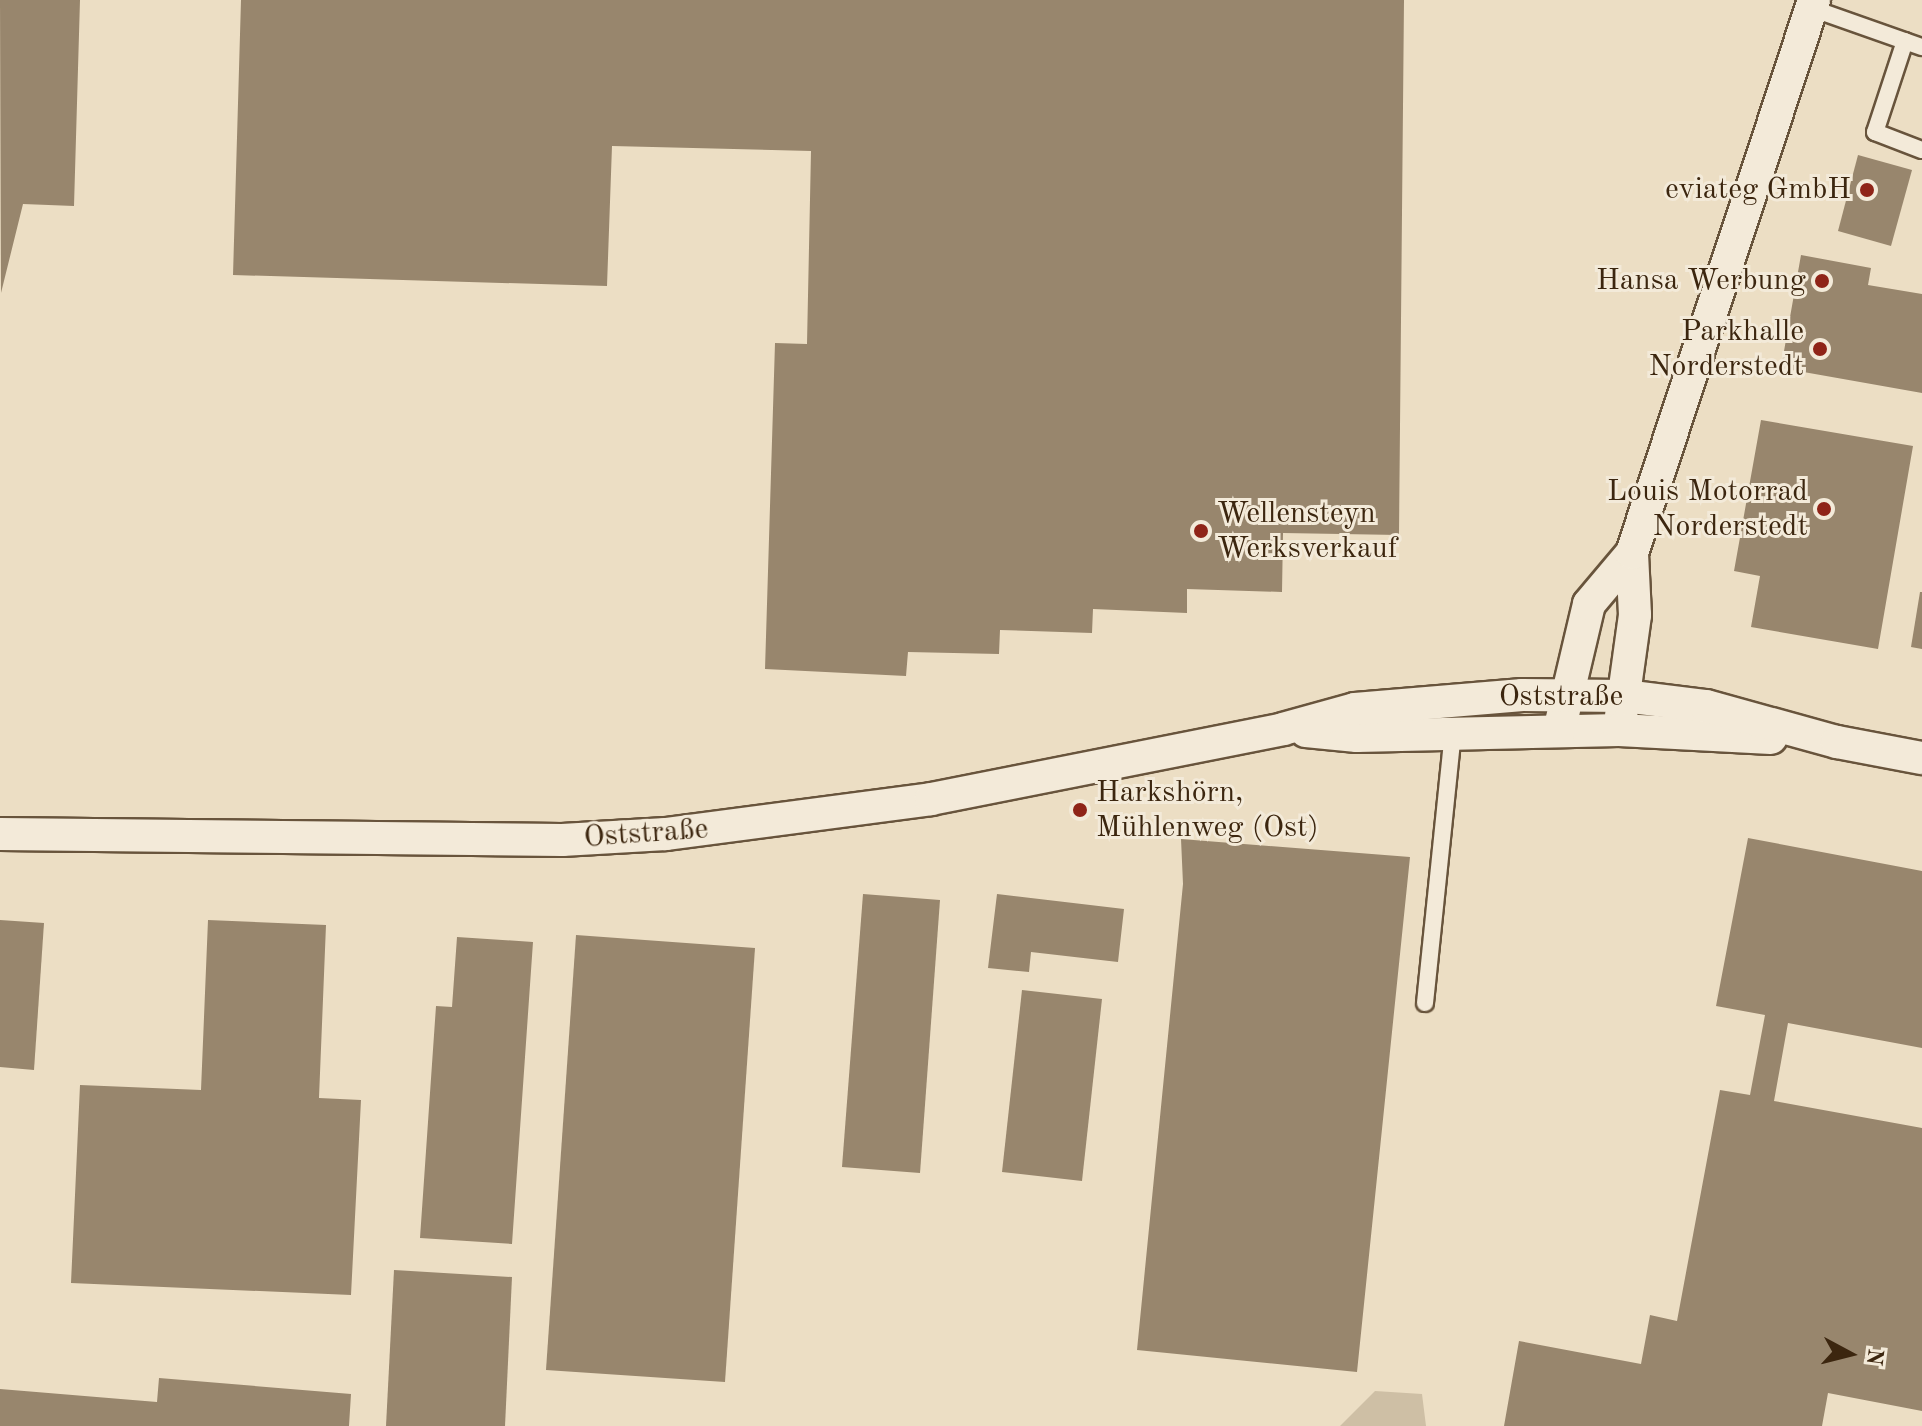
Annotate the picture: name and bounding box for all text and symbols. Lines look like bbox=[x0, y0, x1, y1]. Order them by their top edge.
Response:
place label: eviateg GmbH bbox=[1665, 172, 1851, 208]
marker: eviateg GmbH bbox=[1858, 181, 1876, 199]
place label: Hansa Werbung bbox=[1596, 263, 1806, 299]
marker: Hansa Werbung bbox=[1813, 272, 1831, 290]
place label: Parkhalle Norderstedt bbox=[1648, 314, 1804, 384]
marker: Parkhalle Norderstedt bbox=[1811, 340, 1829, 358]
place label: Louis Motorrad Norderstedt bbox=[1607, 474, 1808, 544]
place label: Wellensteyn Werksverkauf bbox=[1217, 496, 1398, 566]
marker: Louis Motorrad Norderstedt bbox=[1815, 500, 1833, 518]
marker: Wellensteyn Werksverkauf bbox=[1192, 522, 1210, 540]
street label: Oststraße bbox=[1499, 679, 1623, 715]
place label: Harkshörn, Mühlenweg (Ost) bbox=[1096, 775, 1319, 846]
marker: Harkshörn, Mühlenweg (Ost) bbox=[1071, 801, 1089, 819]
street label: Oststraße bbox=[583, 812, 709, 856]
north arrow bbox=[1810, 1314, 1890, 1394]
text: N bbox=[1862, 1347, 1886, 1367]

